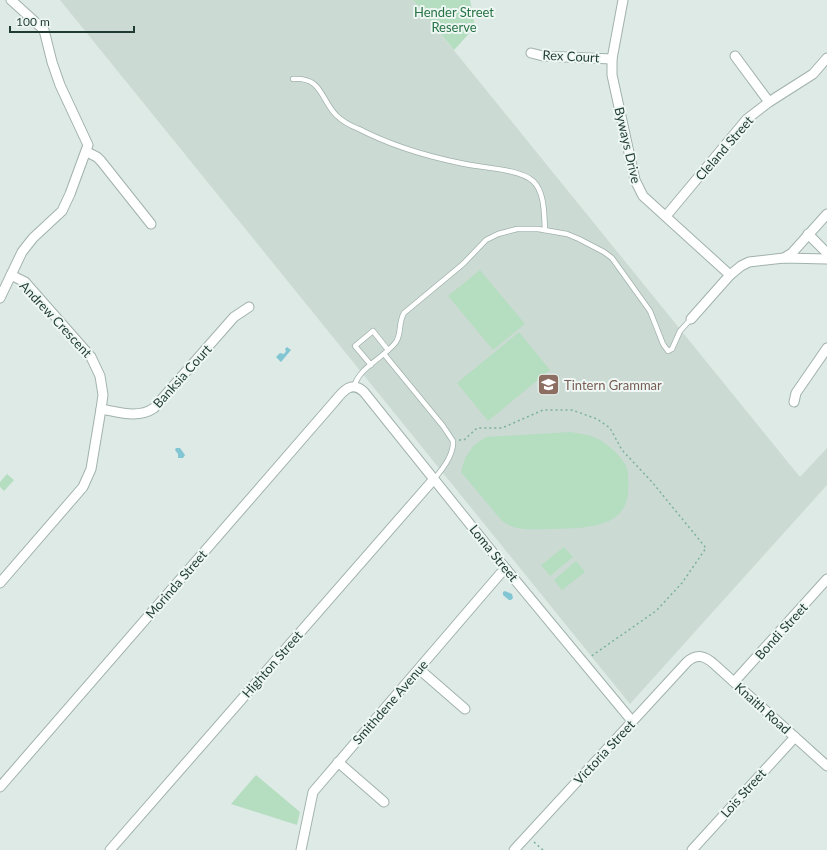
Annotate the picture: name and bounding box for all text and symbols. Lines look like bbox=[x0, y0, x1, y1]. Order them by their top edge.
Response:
park label: Hender Street Reserve bbox=[414, 4, 494, 35]
scale bar bbox=[10, 8, 134, 34]
text: 100 m bbox=[16, 14, 50, 29]
street label: Rex Court bbox=[542, 47, 600, 65]
street label: Byways Drive bbox=[611, 105, 645, 185]
street label: Cleland Street bbox=[692, 112, 757, 184]
street label: Andrew Crescent bbox=[17, 278, 96, 361]
street label: Banksia Court bbox=[149, 341, 215, 411]
school or university icon: Tintern Grammar bbox=[535, 372, 561, 398]
place label: Tintern Grammar bbox=[564, 377, 662, 393]
street label: Loma Street bbox=[466, 521, 522, 585]
street label: Morinda Street bbox=[142, 546, 210, 622]
street label: Bondi Street bbox=[751, 599, 811, 663]
street label: Highton Street bbox=[239, 627, 306, 701]
street label: Smithdene Avenue bbox=[349, 656, 431, 748]
street label: Knaith Road bbox=[732, 679, 794, 737]
street label: Victoria Street bbox=[570, 716, 638, 787]
street label: Lois Street bbox=[717, 765, 769, 821]

